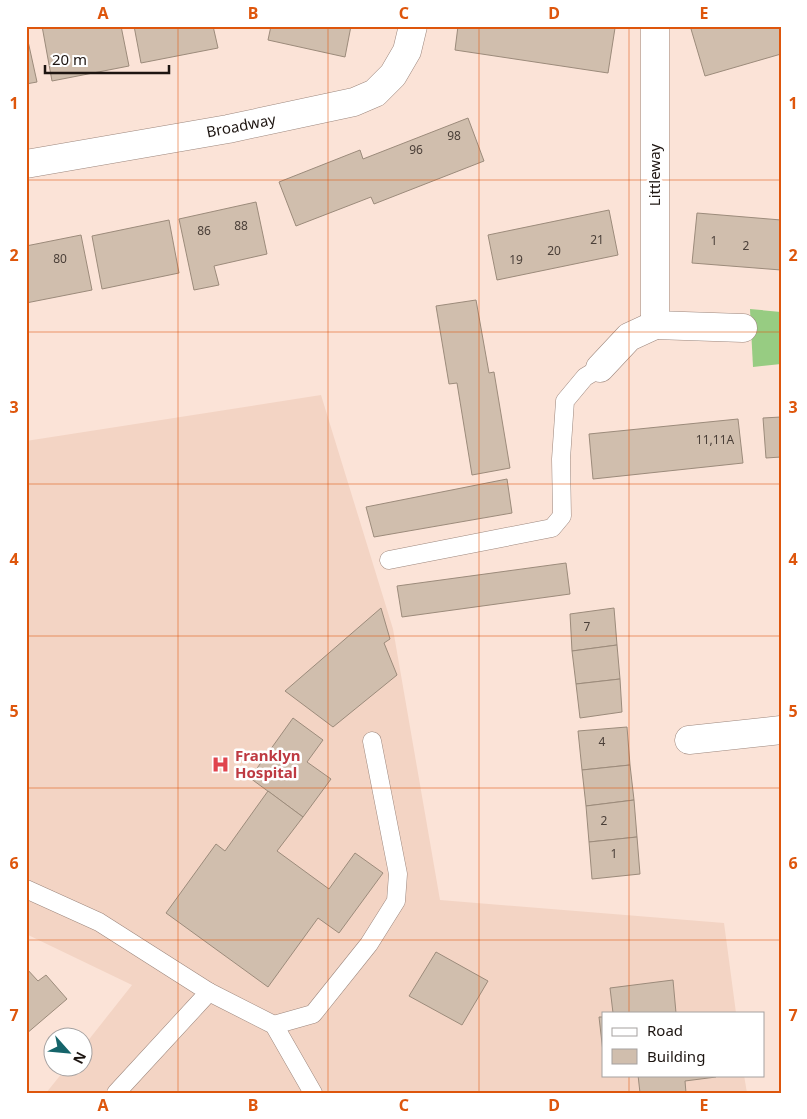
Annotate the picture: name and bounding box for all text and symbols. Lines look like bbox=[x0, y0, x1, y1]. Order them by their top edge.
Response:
text: A bbox=[97, 2, 109, 24]
text: B bbox=[248, 2, 258, 24]
text: C bbox=[399, 2, 409, 24]
text: D bbox=[548, 2, 560, 24]
text: E bbox=[700, 2, 709, 24]
scale bar bbox=[45, 42, 169, 74]
text: 20 m bbox=[52, 49, 87, 69]
text: 1 bbox=[9, 92, 19, 114]
text: 1 bbox=[788, 92, 798, 114]
street label: Broadway bbox=[204, 108, 278, 142]
house number: 98 bbox=[447, 127, 461, 144]
house number: 96 bbox=[409, 141, 423, 158]
street label: Littleway bbox=[644, 143, 664, 206]
house number: 88 bbox=[234, 217, 248, 234]
house number: 86 bbox=[197, 222, 211, 239]
house number: 21 bbox=[590, 231, 604, 248]
house number: 1 bbox=[711, 232, 717, 249]
house number: 2 bbox=[743, 237, 750, 254]
house number: 20 bbox=[547, 242, 561, 259]
text: 2 bbox=[9, 244, 19, 266]
text: 2 bbox=[788, 244, 798, 266]
house number: 80 bbox=[53, 250, 67, 267]
house number: 19 bbox=[509, 251, 523, 268]
text: 3 bbox=[9, 396, 19, 418]
text: 3 bbox=[788, 396, 798, 418]
house number: 11,11A bbox=[696, 431, 735, 448]
text: 4 bbox=[9, 548, 19, 570]
text: 4 bbox=[788, 548, 798, 570]
house number: 7 bbox=[584, 618, 591, 635]
text: 5 bbox=[9, 700, 19, 722]
text: 5 bbox=[788, 700, 798, 722]
house number: 4 bbox=[599, 733, 606, 750]
place label: Franklyn Hospital bbox=[235, 745, 300, 782]
hospital icon: Franklyn Hospital bbox=[211, 755, 231, 775]
house number: 2 bbox=[601, 812, 608, 829]
house number: 1 bbox=[611, 845, 617, 862]
text: 6 bbox=[9, 852, 19, 874]
text: 6 bbox=[788, 852, 798, 874]
text: 7 bbox=[9, 1004, 19, 1026]
text: 7 bbox=[788, 1004, 798, 1026]
legend bbox=[602, 1012, 764, 1076]
text: Road bbox=[647, 1020, 683, 1040]
north arrow bbox=[42, 1026, 92, 1076]
text: Building bbox=[647, 1046, 705, 1066]
text: N bbox=[69, 1049, 91, 1068]
text: A bbox=[97, 1094, 109, 1116]
text: B bbox=[248, 1094, 258, 1116]
text: C bbox=[399, 1094, 409, 1116]
text: D bbox=[548, 1094, 560, 1116]
text: E bbox=[700, 1094, 709, 1116]

